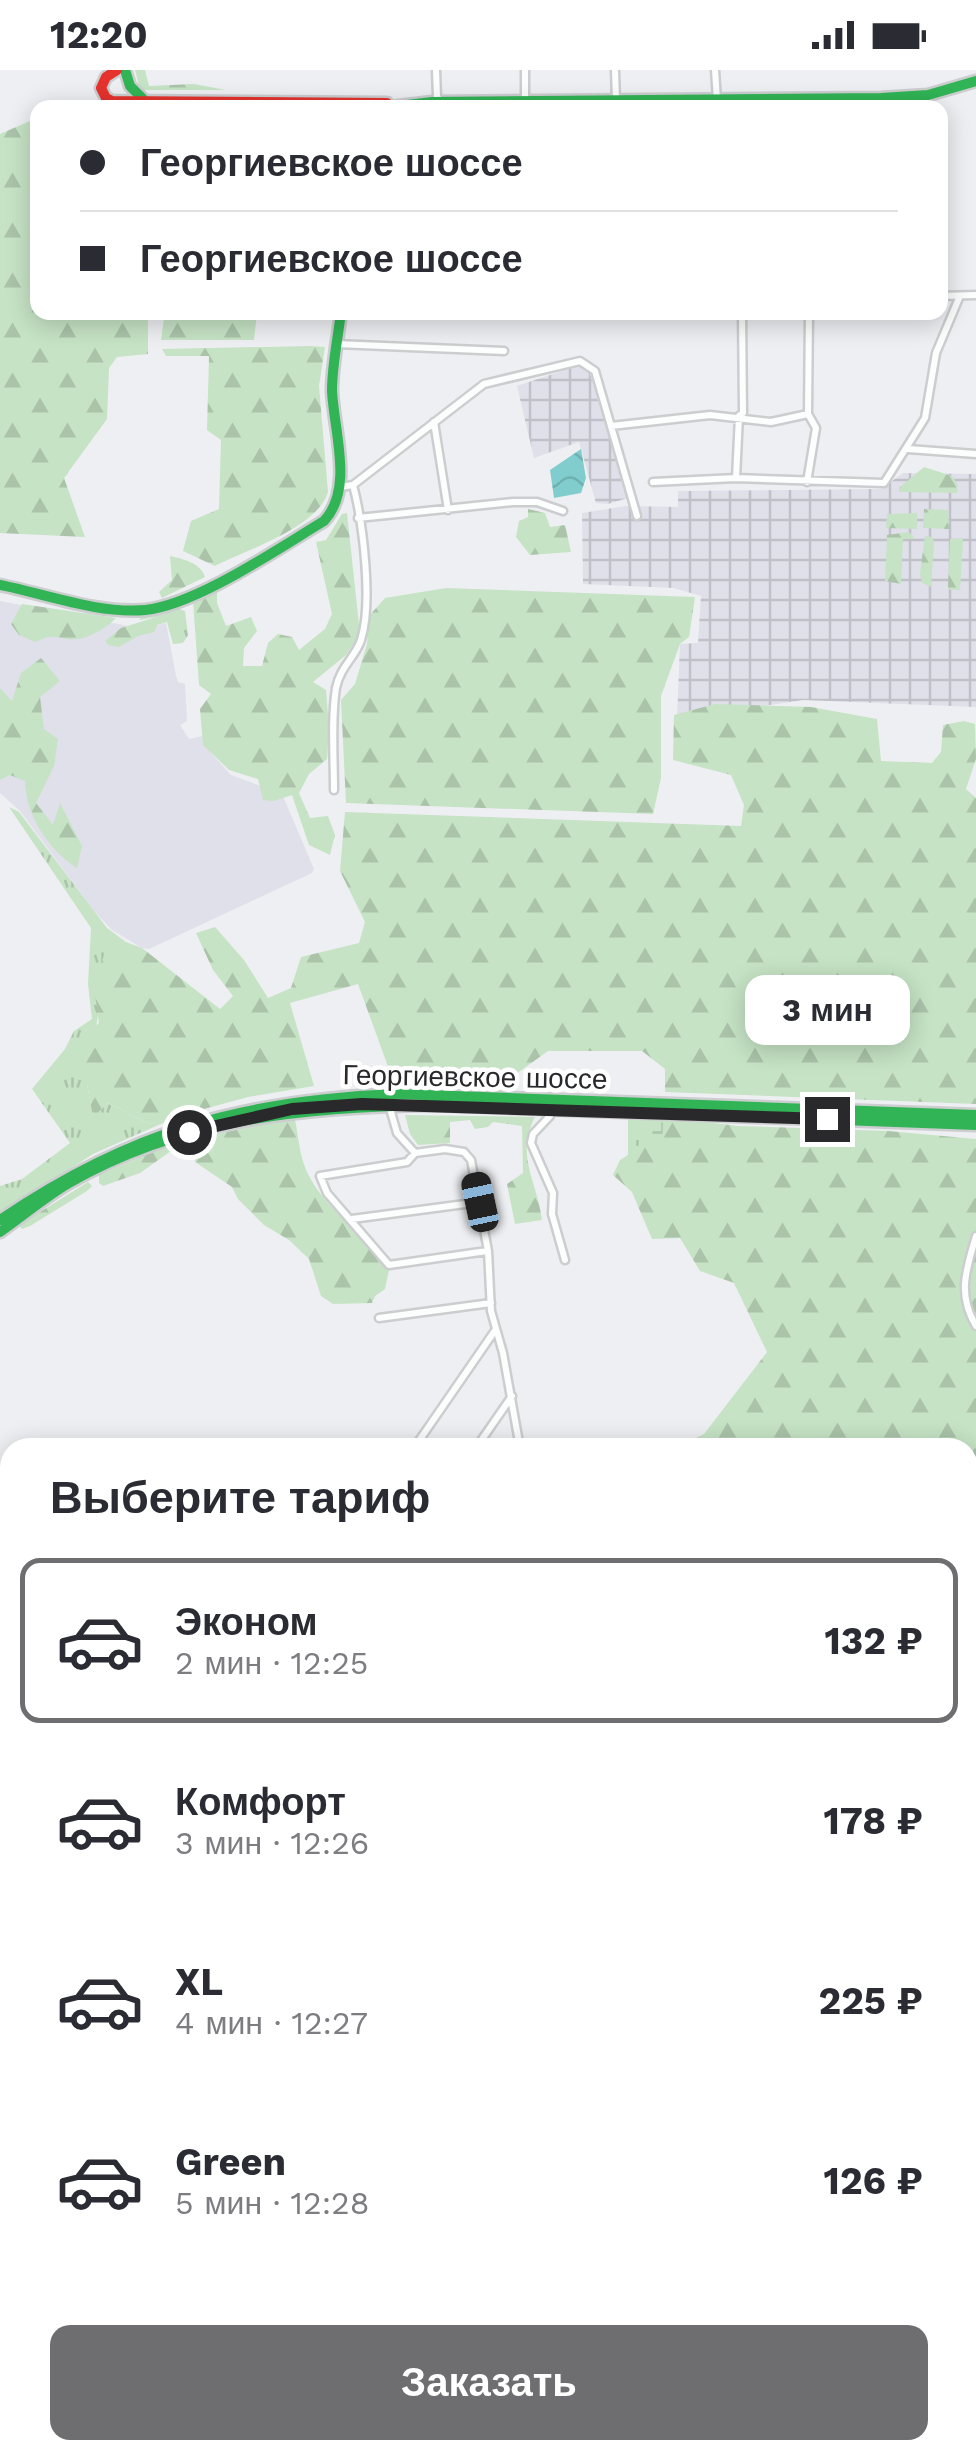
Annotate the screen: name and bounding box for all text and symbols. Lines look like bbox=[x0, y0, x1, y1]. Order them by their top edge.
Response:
text: 12:20 bbox=[50, 13, 148, 57]
text: Георгиевское шоссе bbox=[140, 141, 523, 185]
text: Георгиевское шоссе bbox=[140, 237, 523, 281]
callout: 3 мин bbox=[744, 974, 910, 1044]
text: 3 мин bbox=[782, 991, 873, 1029]
street label: Георгиевское шоссе bbox=[342, 1058, 608, 1096]
route end bbox=[805, 1097, 850, 1142]
route start bbox=[167, 1110, 212, 1155]
car bbox=[459, 1170, 501, 1234]
text: Выберите тариф bbox=[50, 1471, 430, 1524]
icon: car bbox=[55, 1596, 145, 1686]
text: Эконом bbox=[175, 1600, 318, 1644]
text: 132 ₽ bbox=[824, 1619, 923, 1663]
text: 2 мин · 12:25 bbox=[175, 1644, 368, 1682]
icon: car bbox=[55, 1776, 145, 1866]
text: Комфорт bbox=[175, 1780, 346, 1824]
text: 178 ₽ bbox=[823, 1799, 923, 1843]
text: 3 мин · 12:26 bbox=[175, 1824, 369, 1862]
icon: car bbox=[55, 1956, 145, 2046]
text: XL bbox=[175, 1960, 223, 2004]
text: 225 ₽ bbox=[819, 1979, 923, 2023]
text: 4 мин · 12:27 bbox=[175, 2004, 368, 2042]
icon: car bbox=[55, 2136, 145, 2226]
text: Green bbox=[175, 2140, 286, 2184]
text: 126 ₽ bbox=[824, 2159, 923, 2203]
text: 5 мин · 12:28 bbox=[175, 2184, 369, 2222]
button: Заказать bbox=[50, 2325, 928, 2440]

